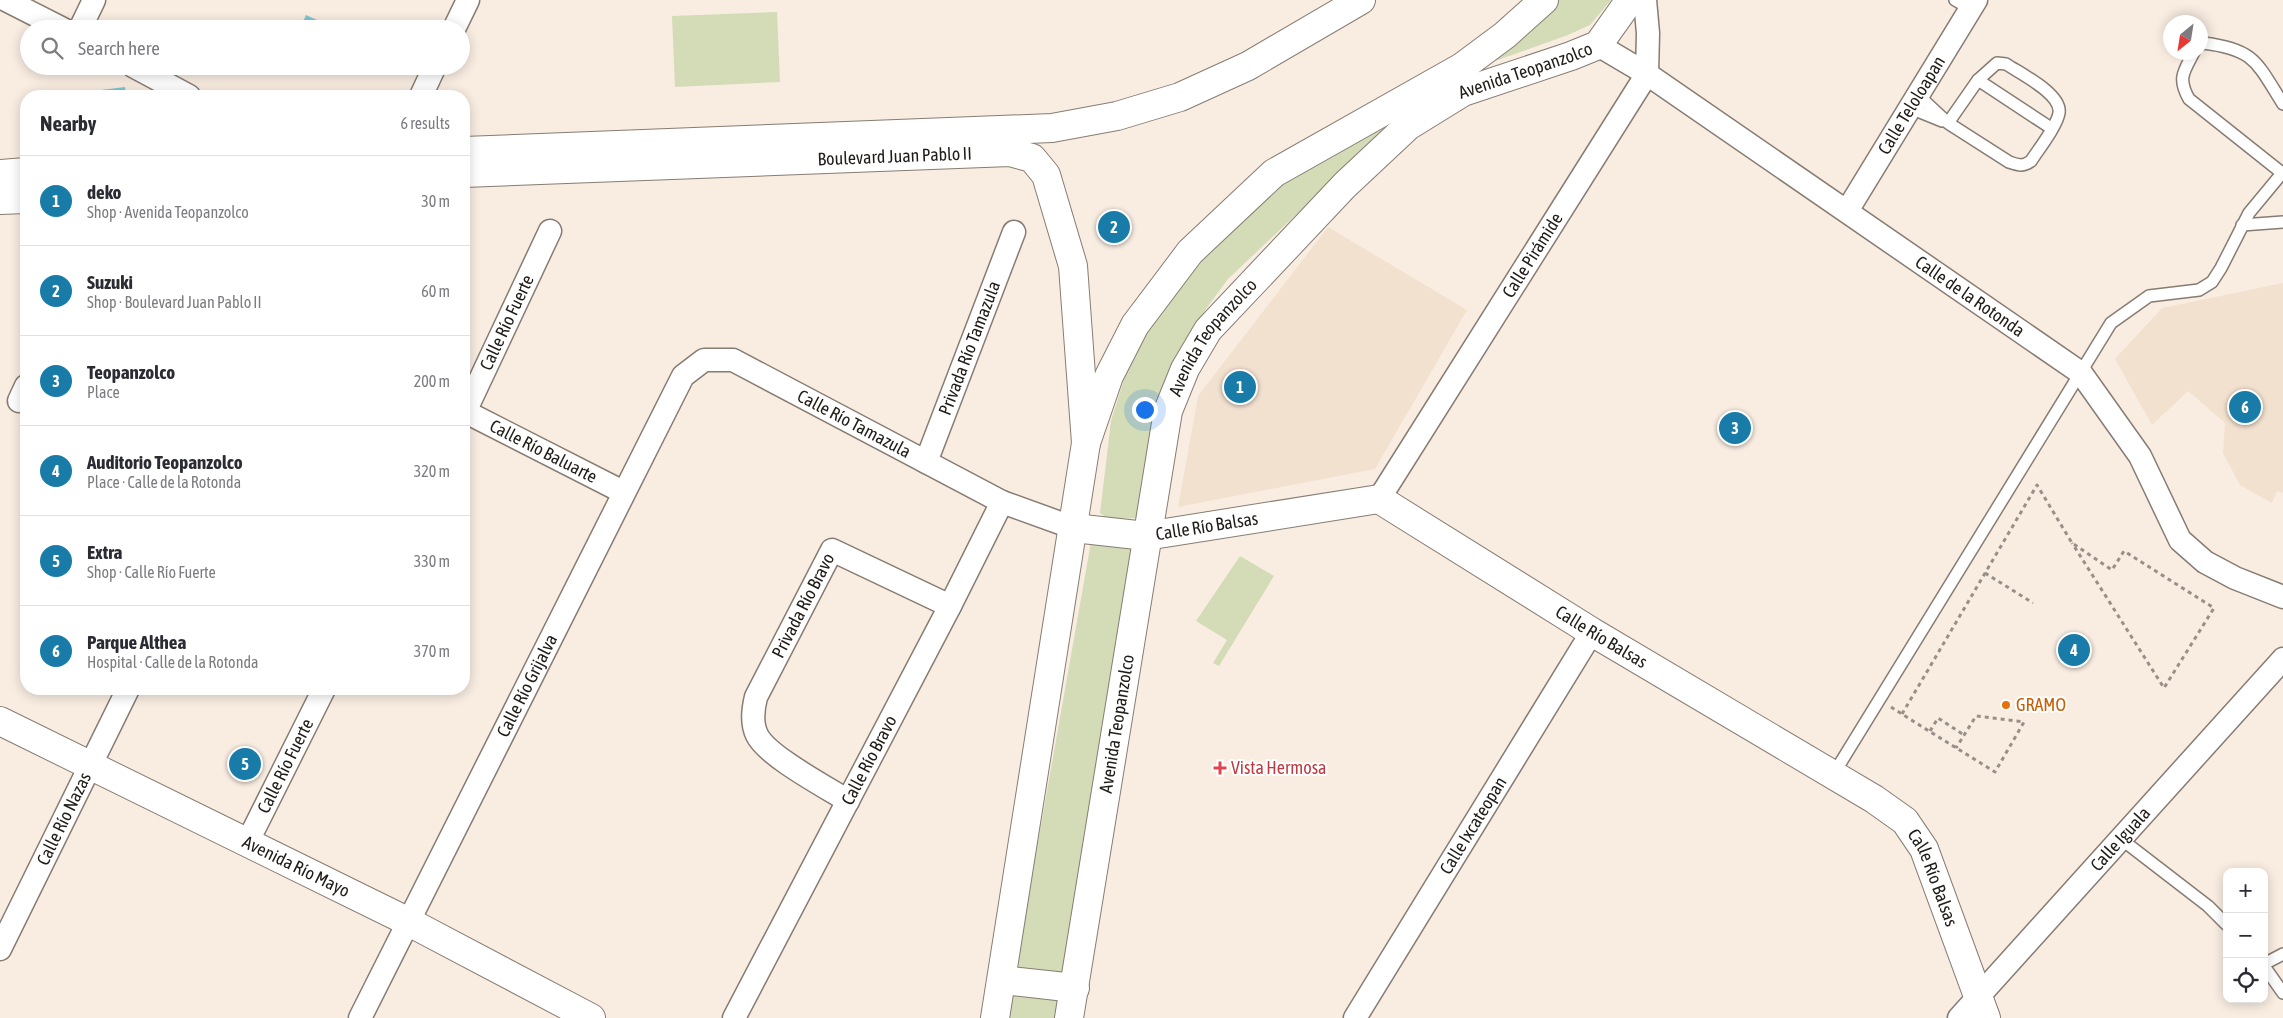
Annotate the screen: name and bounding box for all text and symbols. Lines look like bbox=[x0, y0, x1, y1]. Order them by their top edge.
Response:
north arrow bbox=[2163, 15, 2208, 60]
search box bbox=[20, 20, 470, 75]
icon: search bbox=[38, 34, 66, 62]
text: Search here bbox=[78, 37, 160, 59]
street label: Avenida Teopanzolco bbox=[1456, 37, 1595, 103]
street label: Calle Teloloapan bbox=[1873, 52, 1949, 158]
text: Nearby bbox=[40, 111, 96, 135]
text: 6 results bbox=[400, 114, 450, 132]
street label: Boulevard Juan Pablo II bbox=[817, 142, 972, 169]
text: deko bbox=[87, 181, 122, 203]
text: 1 bbox=[52, 192, 60, 210]
text: 30 m bbox=[421, 192, 450, 210]
text: Shop · Avenida Teopanzolco bbox=[87, 203, 249, 221]
pin: 2 bbox=[1098, 208, 1130, 246]
street label: Calle Pirámide bbox=[1498, 209, 1567, 301]
street label: Calle de la Rotonda bbox=[1912, 251, 2029, 341]
text: Suzuki bbox=[87, 271, 133, 293]
street label: Calle Río Fuerte bbox=[475, 271, 538, 373]
street label: Avenida Teopanzolco bbox=[1164, 274, 1261, 399]
street label: Privada Río Tamazula bbox=[934, 278, 1004, 418]
text: 2 bbox=[52, 282, 60, 300]
text: 60 m bbox=[421, 282, 450, 300]
text: Shop · Boulevard Juan Pablo II bbox=[87, 293, 262, 311]
text: Teopanzolco bbox=[87, 361, 175, 383]
pin: 1 bbox=[1224, 368, 1256, 406]
text: 3 bbox=[52, 372, 60, 390]
text: 200 m bbox=[414, 372, 450, 390]
text: Place bbox=[87, 383, 120, 401]
street label: Calle Río Tamazula bbox=[794, 385, 915, 462]
pin: 6 bbox=[2229, 388, 2261, 426]
your location bbox=[1132, 397, 1158, 423]
pin: 3 bbox=[1719, 409, 1751, 447]
street label: Calle Río Baluarte bbox=[486, 415, 601, 487]
text: Auditorio Teopanzolco bbox=[87, 451, 243, 473]
text: 4 bbox=[52, 462, 60, 480]
text: 320 m bbox=[414, 462, 450, 480]
text: Place · Calle de la Rotonda bbox=[87, 473, 241, 491]
street label: Calle Río Balsas bbox=[1154, 507, 1259, 544]
text: Extra bbox=[87, 541, 122, 563]
street label: Privada Río Bravo bbox=[767, 549, 839, 661]
text: 5 bbox=[52, 552, 60, 570]
text: 330 m bbox=[414, 552, 450, 570]
text: Shop · Calle Río Fuerte bbox=[87, 563, 216, 581]
street label: Calle Río Balsas bbox=[1552, 601, 1651, 672]
text: Parque Althea bbox=[87, 631, 186, 653]
street label: Calle Río Grijalva bbox=[492, 631, 561, 740]
pin: 4 bbox=[2058, 631, 2090, 669]
text: 6 bbox=[52, 642, 60, 660]
text: 370 m bbox=[414, 642, 450, 660]
text: Hospital · Calle de la Rotonda bbox=[87, 653, 258, 671]
street label: Avenida Teopanzolco bbox=[1095, 653, 1138, 795]
place label: GRAMO bbox=[2016, 694, 2066, 715]
marker: GRAMO bbox=[2000, 699, 2012, 711]
street label: Calle Río Bravo bbox=[837, 712, 901, 808]
street label: Calle Río Fuerte bbox=[253, 715, 317, 817]
pin: 5 bbox=[229, 745, 261, 783]
place label: Vista Hermosa bbox=[1231, 757, 1326, 778]
marker: Vista Hermosa bbox=[1213, 761, 1227, 775]
street label: Calle Río Nazas bbox=[32, 769, 95, 869]
street label: Calle Ixcateopan bbox=[1435, 773, 1511, 878]
street label: Calle Iguala bbox=[2086, 802, 2154, 875]
street label: Calle Río Balsas bbox=[1904, 825, 1962, 929]
street label: Avenida Río Mayo bbox=[239, 831, 353, 901]
map controls bbox=[2223, 868, 2268, 1003]
button: + bbox=[2223, 868, 2268, 913]
button: − bbox=[2223, 913, 2268, 958]
button: locate bbox=[2223, 958, 2268, 1003]

